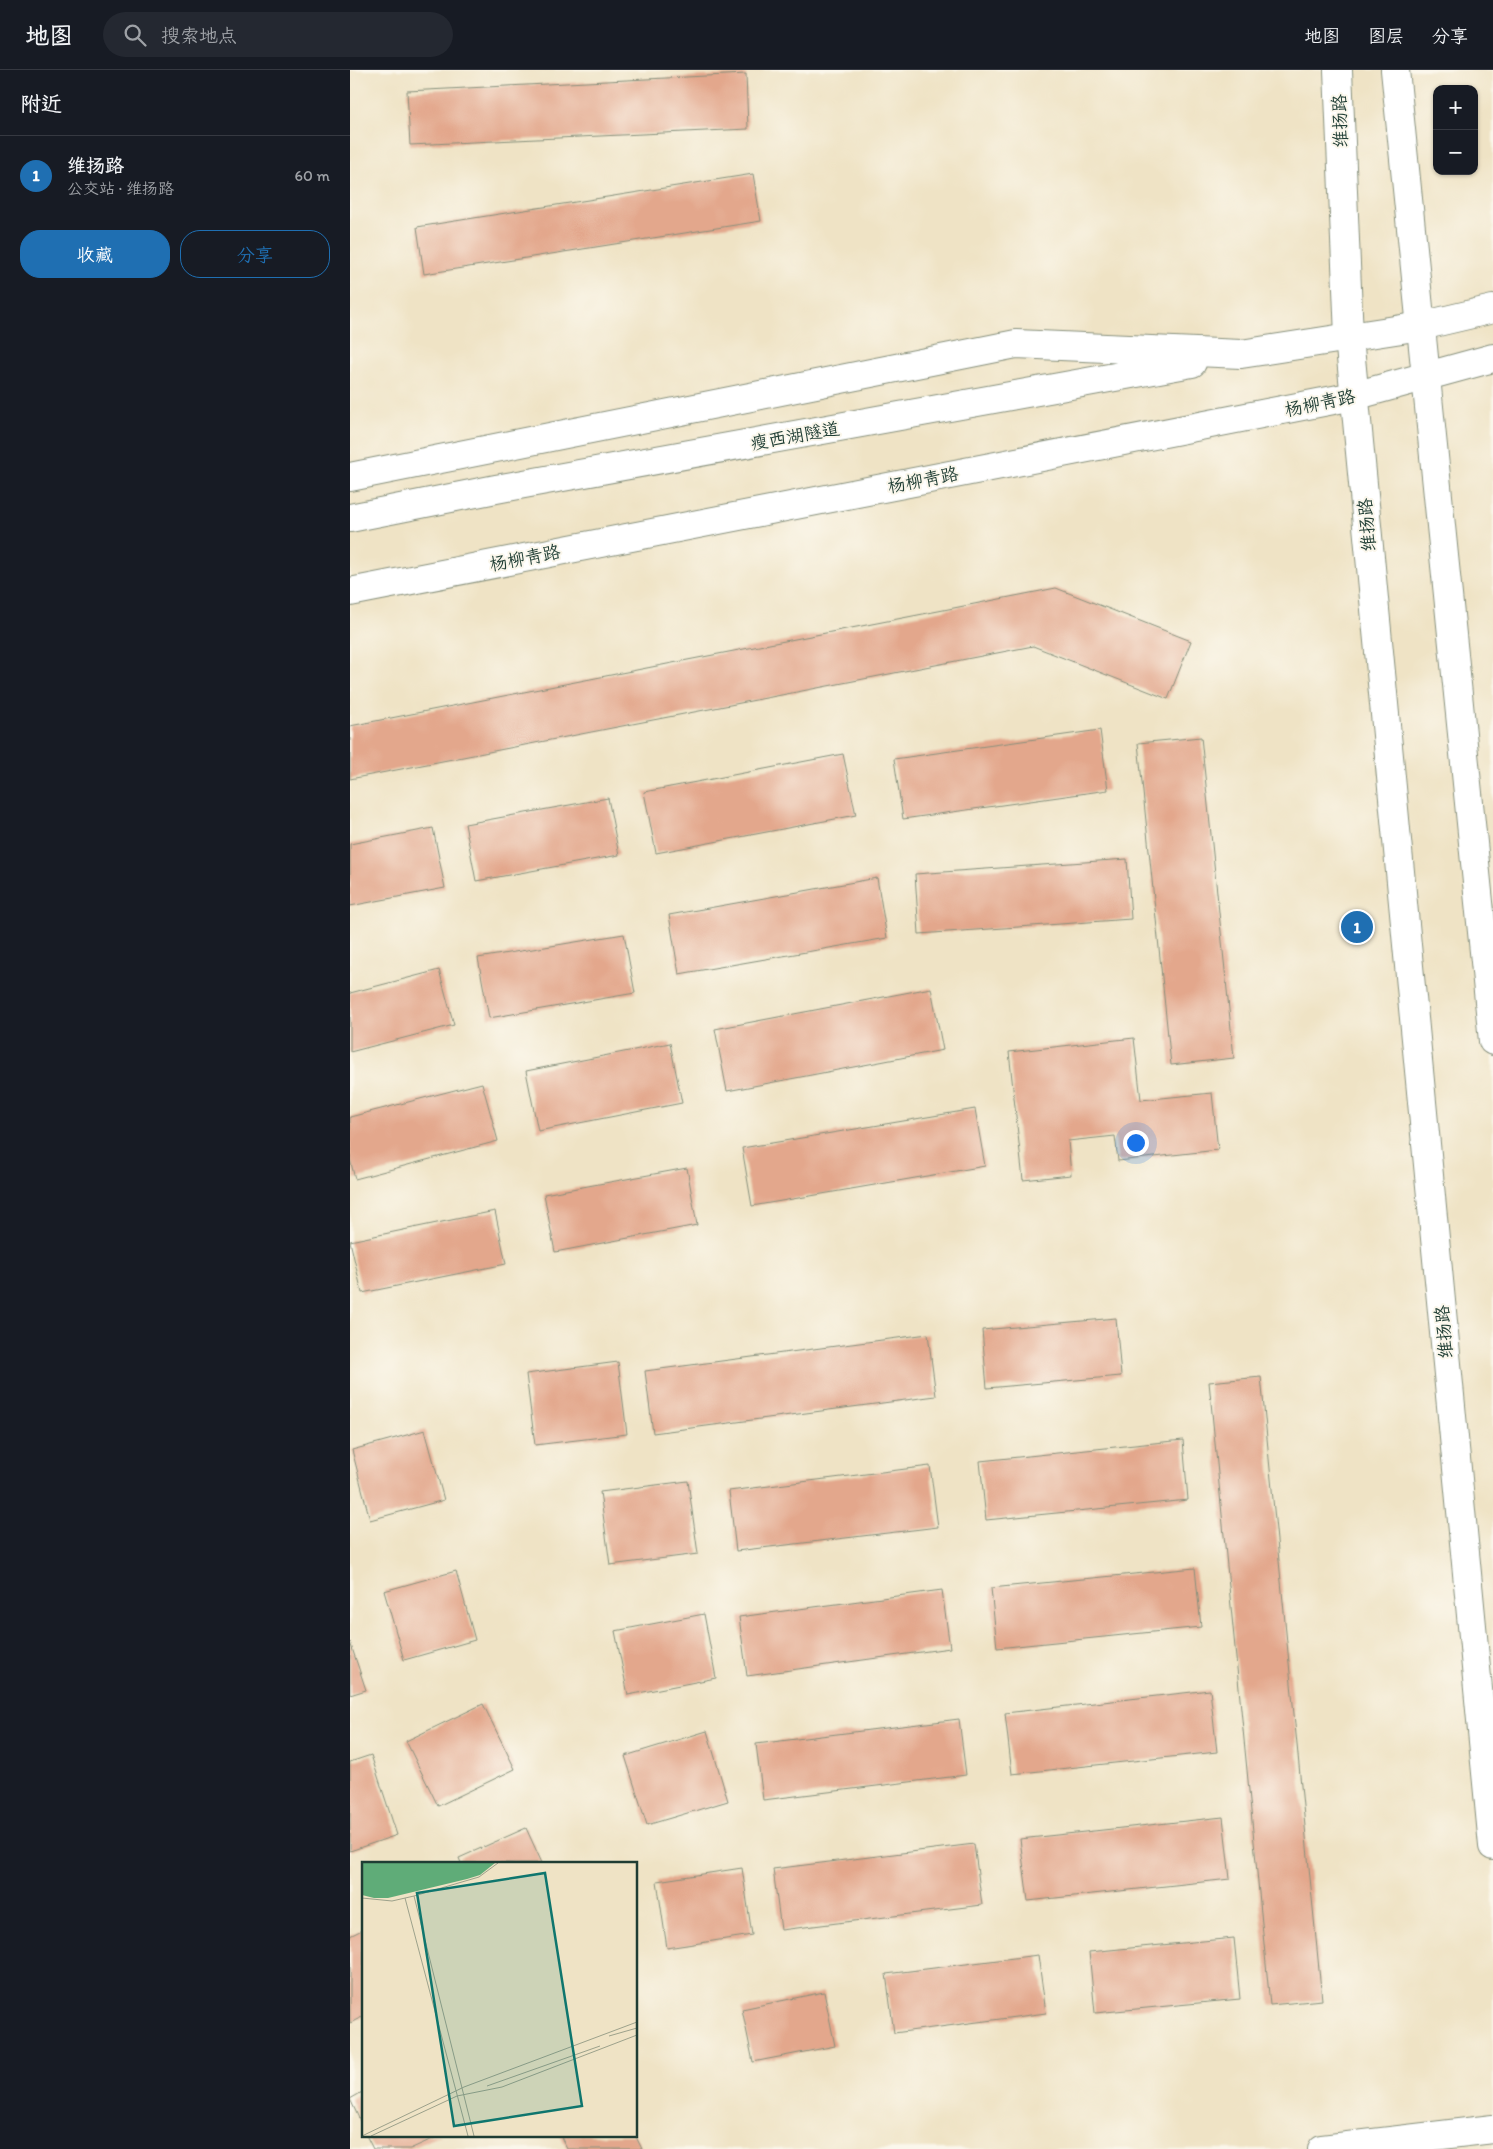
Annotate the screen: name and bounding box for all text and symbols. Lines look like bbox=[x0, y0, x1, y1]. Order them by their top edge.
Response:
search box bbox=[103, 12, 453, 57]
text: 地图 bbox=[25, 21, 73, 50]
icon: search bbox=[121, 21, 149, 49]
text: 搜索地点 bbox=[161, 24, 237, 47]
text: 地图 bbox=[1304, 25, 1340, 47]
text: 图层 bbox=[1368, 25, 1404, 47]
text: 分享 bbox=[1432, 25, 1468, 47]
map controls bbox=[1433, 85, 1478, 175]
button: + bbox=[1433, 85, 1478, 130]
text: 附近 bbox=[20, 91, 62, 116]
street label: 维扬路 bbox=[1328, 94, 1352, 148]
button: − bbox=[1433, 130, 1478, 175]
text: 维扬路 bbox=[67, 154, 124, 177]
text: 1 bbox=[32, 166, 40, 185]
text: 60 m bbox=[295, 166, 330, 185]
text: 公交站 · 维扬路 bbox=[67, 179, 174, 198]
button: 收藏 bbox=[20, 230, 170, 278]
button: 分享 bbox=[180, 230, 330, 278]
street label: 杨柳青路 bbox=[1282, 385, 1358, 421]
street label: 瘦西湖隧道 bbox=[749, 417, 841, 455]
street label: 杨柳青路 bbox=[886, 462, 960, 498]
street label: 维扬路 bbox=[1354, 497, 1380, 553]
street label: 杨柳青路 bbox=[488, 540, 562, 576]
pin: 1 bbox=[1341, 908, 1373, 946]
your location bbox=[1123, 1130, 1149, 1156]
street label: 维扬路 bbox=[1431, 1304, 1457, 1360]
inset map bbox=[362, 1862, 638, 2136]

